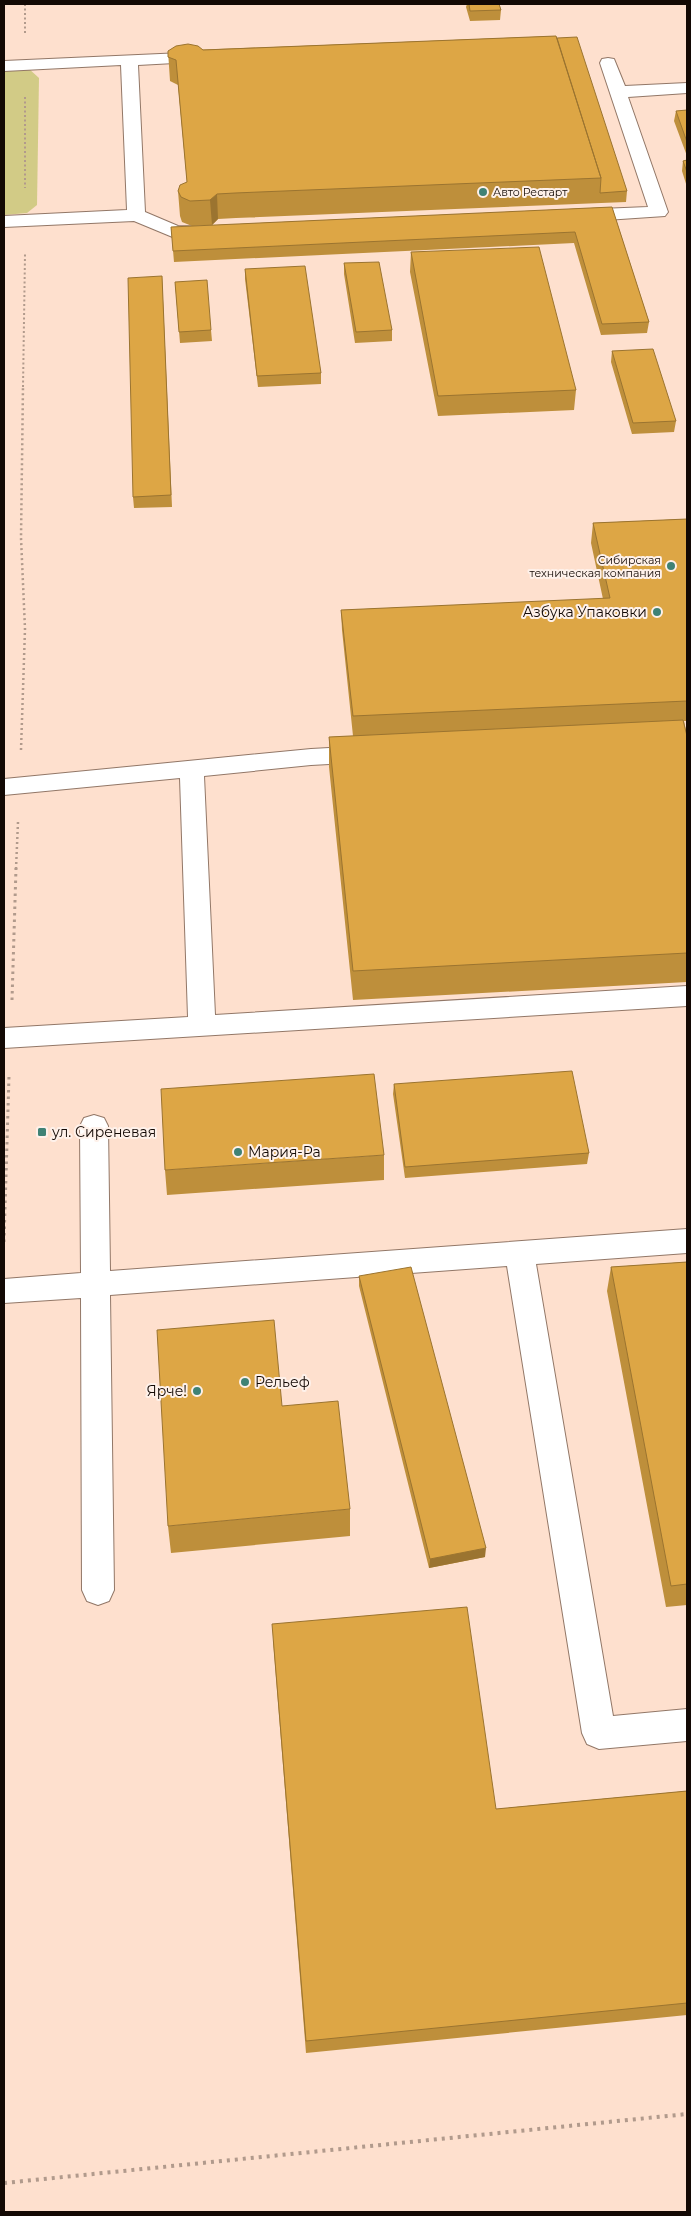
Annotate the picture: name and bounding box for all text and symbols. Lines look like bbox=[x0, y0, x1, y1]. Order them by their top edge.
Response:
place label: Авто Рестарт bbox=[493, 185, 568, 199]
marker: Авто Рестарт bbox=[477, 186, 489, 198]
place label: Сибирская техническая компания bbox=[529, 553, 661, 580]
marker: Сибирская техническая компания bbox=[665, 560, 677, 572]
place label: Азбука Упаковки bbox=[523, 603, 647, 621]
marker: Азбука Упаковки bbox=[651, 606, 663, 618]
place label: ул. Сиреневая bbox=[51, 1123, 156, 1141]
marker: ул. Сиреневая bbox=[36, 1126, 48, 1138]
place label: Мария-Ра bbox=[248, 1143, 321, 1161]
marker: Мария-Ра bbox=[232, 1146, 244, 1158]
place label: Рельеф bbox=[255, 1373, 310, 1391]
marker: Рельеф bbox=[239, 1376, 251, 1388]
place label: Ярче! bbox=[146, 1382, 187, 1400]
marker: Ярче! bbox=[191, 1385, 203, 1397]

